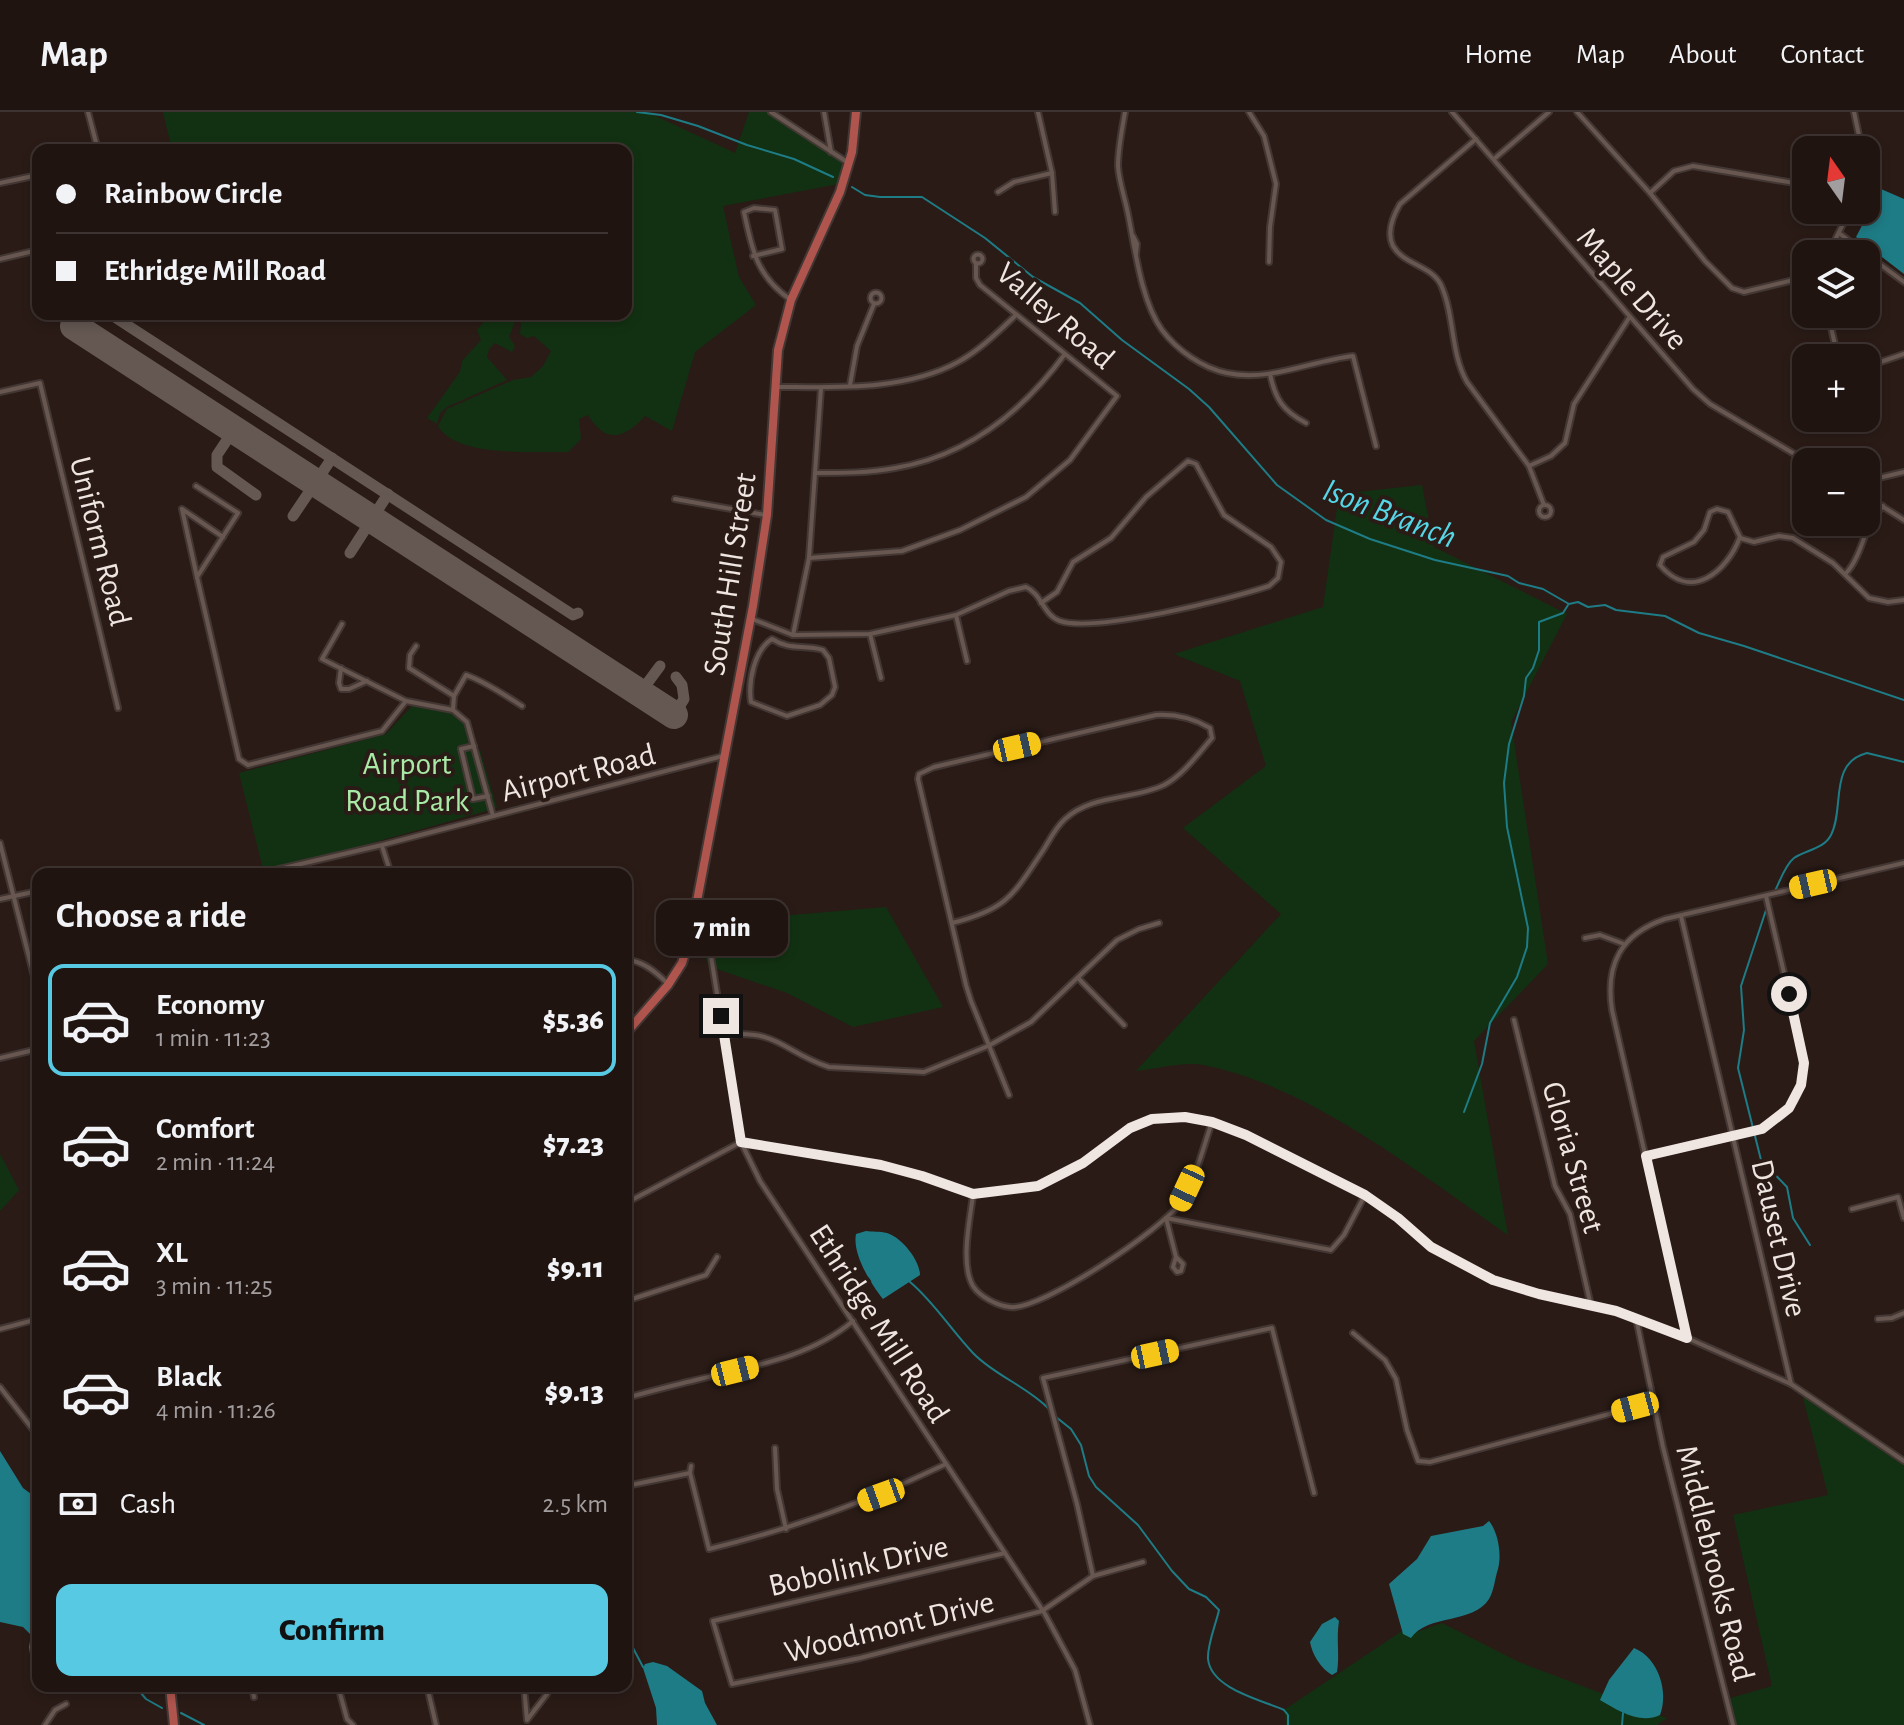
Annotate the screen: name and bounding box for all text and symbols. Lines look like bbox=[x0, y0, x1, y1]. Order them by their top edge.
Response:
text: Map bbox=[40, 36, 108, 74]
text: Home bbox=[1465, 41, 1532, 69]
text: Map bbox=[1576, 41, 1625, 69]
text: About bbox=[1669, 41, 1737, 69]
text: Contact bbox=[1781, 41, 1864, 69]
north arrow bbox=[1792, 136, 1880, 224]
map controls bbox=[1792, 136, 1880, 536]
text: Rainbow Circle bbox=[104, 179, 282, 209]
street label: Maple Drive bbox=[1571, 221, 1694, 356]
button: layers bbox=[1792, 240, 1880, 328]
text: Ethridge Mill Road bbox=[104, 256, 326, 286]
street label: Valley Road bbox=[990, 256, 1120, 375]
button: + bbox=[1792, 344, 1880, 432]
button: − bbox=[1792, 448, 1880, 536]
street label: Uniform Road bbox=[64, 453, 136, 629]
street label: South Hill Street bbox=[698, 471, 762, 678]
water label: Ison Branch bbox=[1318, 473, 1461, 555]
car bbox=[991, 730, 1043, 764]
street label: Airport Road bbox=[498, 738, 659, 808]
park label: Airport Road Park bbox=[345, 748, 469, 817]
car bbox=[1787, 867, 1839, 901]
text: Choose a ride bbox=[56, 898, 246, 934]
callout: 7 min bbox=[655, 900, 787, 956]
text: 7 min bbox=[693, 915, 751, 941]
route start bbox=[1771, 976, 1807, 1012]
icon: car bbox=[60, 984, 132, 1056]
text: Economy bbox=[156, 990, 265, 1020]
route end bbox=[703, 998, 739, 1034]
text: $5.36 bbox=[542, 1005, 604, 1035]
text: 1 min · 11:23 bbox=[156, 1025, 271, 1051]
street label: Gloria Street bbox=[1536, 1078, 1610, 1236]
icon: car bbox=[60, 1108, 132, 1180]
text: Comfort bbox=[156, 1114, 255, 1144]
text: $7.23 bbox=[543, 1129, 604, 1159]
text: 2 min · 11:24 bbox=[156, 1149, 275, 1175]
street label: Dauset Drive bbox=[1745, 1156, 1813, 1320]
car bbox=[1166, 1161, 1208, 1215]
street label: Ethridge Mill Road bbox=[803, 1219, 955, 1428]
icon: car bbox=[60, 1232, 132, 1304]
text: XL bbox=[156, 1238, 188, 1268]
text: $9.11 bbox=[547, 1253, 604, 1283]
text: 3 min · 11:25 bbox=[156, 1273, 273, 1299]
car bbox=[1129, 1337, 1181, 1371]
car bbox=[709, 1354, 761, 1388]
icon: car bbox=[60, 1356, 132, 1428]
text: Black bbox=[156, 1362, 222, 1392]
text: $9.13 bbox=[545, 1377, 604, 1407]
car bbox=[1609, 1389, 1661, 1425]
text: 4 min · 11:26 bbox=[156, 1397, 276, 1423]
street label: Middlebrooks Road bbox=[1670, 1442, 1760, 1685]
car bbox=[854, 1476, 908, 1514]
icon: cash bbox=[56, 1482, 100, 1526]
text: Cash bbox=[120, 1489, 176, 1519]
text: 2.5 km bbox=[542, 1491, 608, 1517]
street label: Bobolink Drive bbox=[765, 1530, 951, 1602]
button: Confirm bbox=[56, 1584, 608, 1676]
street label: Woodmont Drive bbox=[781, 1585, 997, 1668]

